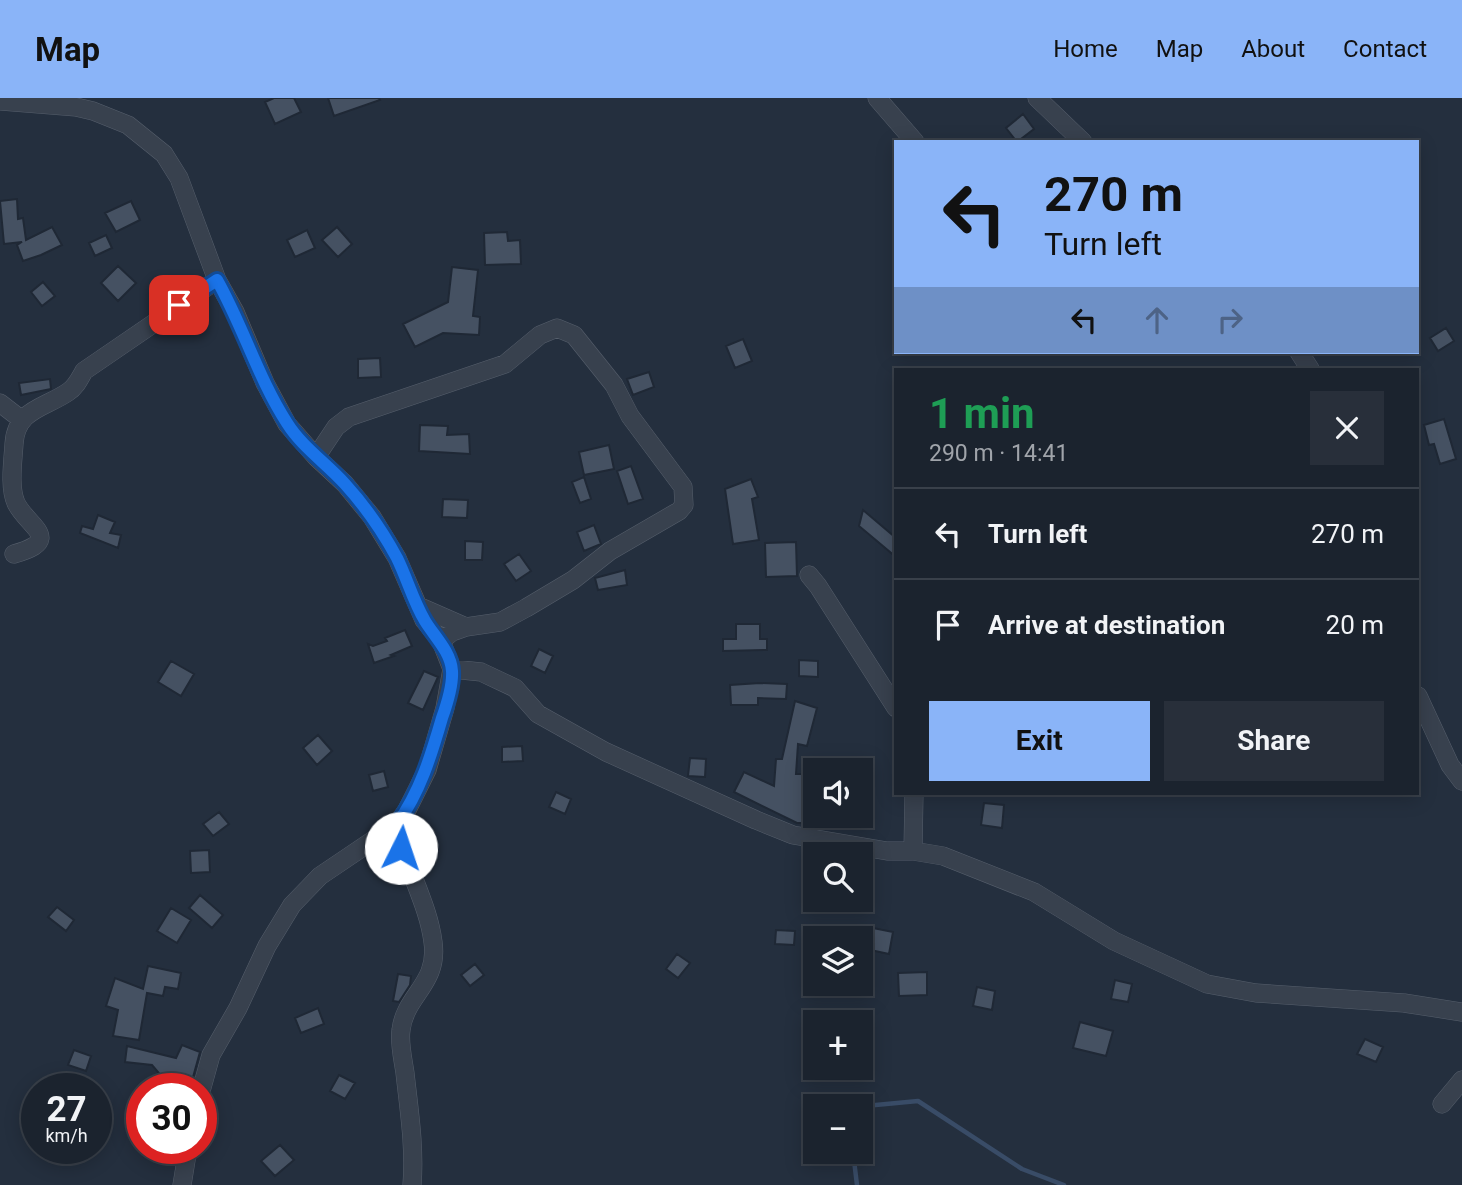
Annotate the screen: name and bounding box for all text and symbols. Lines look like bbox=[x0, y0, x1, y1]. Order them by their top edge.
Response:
text: Map bbox=[35, 30, 100, 69]
text: Home bbox=[1053, 35, 1118, 63]
text: Map bbox=[1156, 35, 1203, 63]
text: About bbox=[1241, 35, 1305, 63]
text: Contact bbox=[1343, 35, 1427, 63]
text: 270 m bbox=[1044, 166, 1183, 223]
icon: left bbox=[929, 168, 1020, 259]
text: Turn left bbox=[1044, 225, 1162, 263]
pin bbox=[149, 275, 209, 335]
icon: arrive bbox=[160, 286, 198, 324]
icon: left bbox=[1065, 301, 1103, 339]
icon: ahead bbox=[1138, 301, 1176, 339]
icon: right bbox=[1211, 301, 1249, 339]
text: 1 min bbox=[929, 389, 1035, 438]
button: close bbox=[1310, 391, 1384, 465]
text: 290 m · 14:41 bbox=[929, 440, 1068, 467]
icon: left bbox=[929, 515, 967, 553]
text: Turn left bbox=[988, 519, 1087, 549]
text: 270 m bbox=[1311, 519, 1384, 549]
icon: arrive bbox=[929, 606, 967, 644]
text: Arrive at destination bbox=[988, 610, 1225, 640]
text: 20 m bbox=[1326, 610, 1384, 640]
button: Exit bbox=[929, 701, 1150, 781]
button: Share bbox=[1164, 701, 1384, 781]
map controls bbox=[803, 758, 873, 1164]
button: sound bbox=[803, 758, 873, 828]
position arrow bbox=[364, 811, 438, 885]
button: search bbox=[803, 842, 873, 912]
button: layers bbox=[803, 926, 873, 996]
button: + bbox=[803, 1010, 873, 1080]
speed limit sign: 30 bbox=[126, 1073, 217, 1164]
text: 27 bbox=[46, 1089, 87, 1130]
button: − bbox=[803, 1094, 873, 1164]
text: km/h bbox=[45, 1125, 88, 1146]

